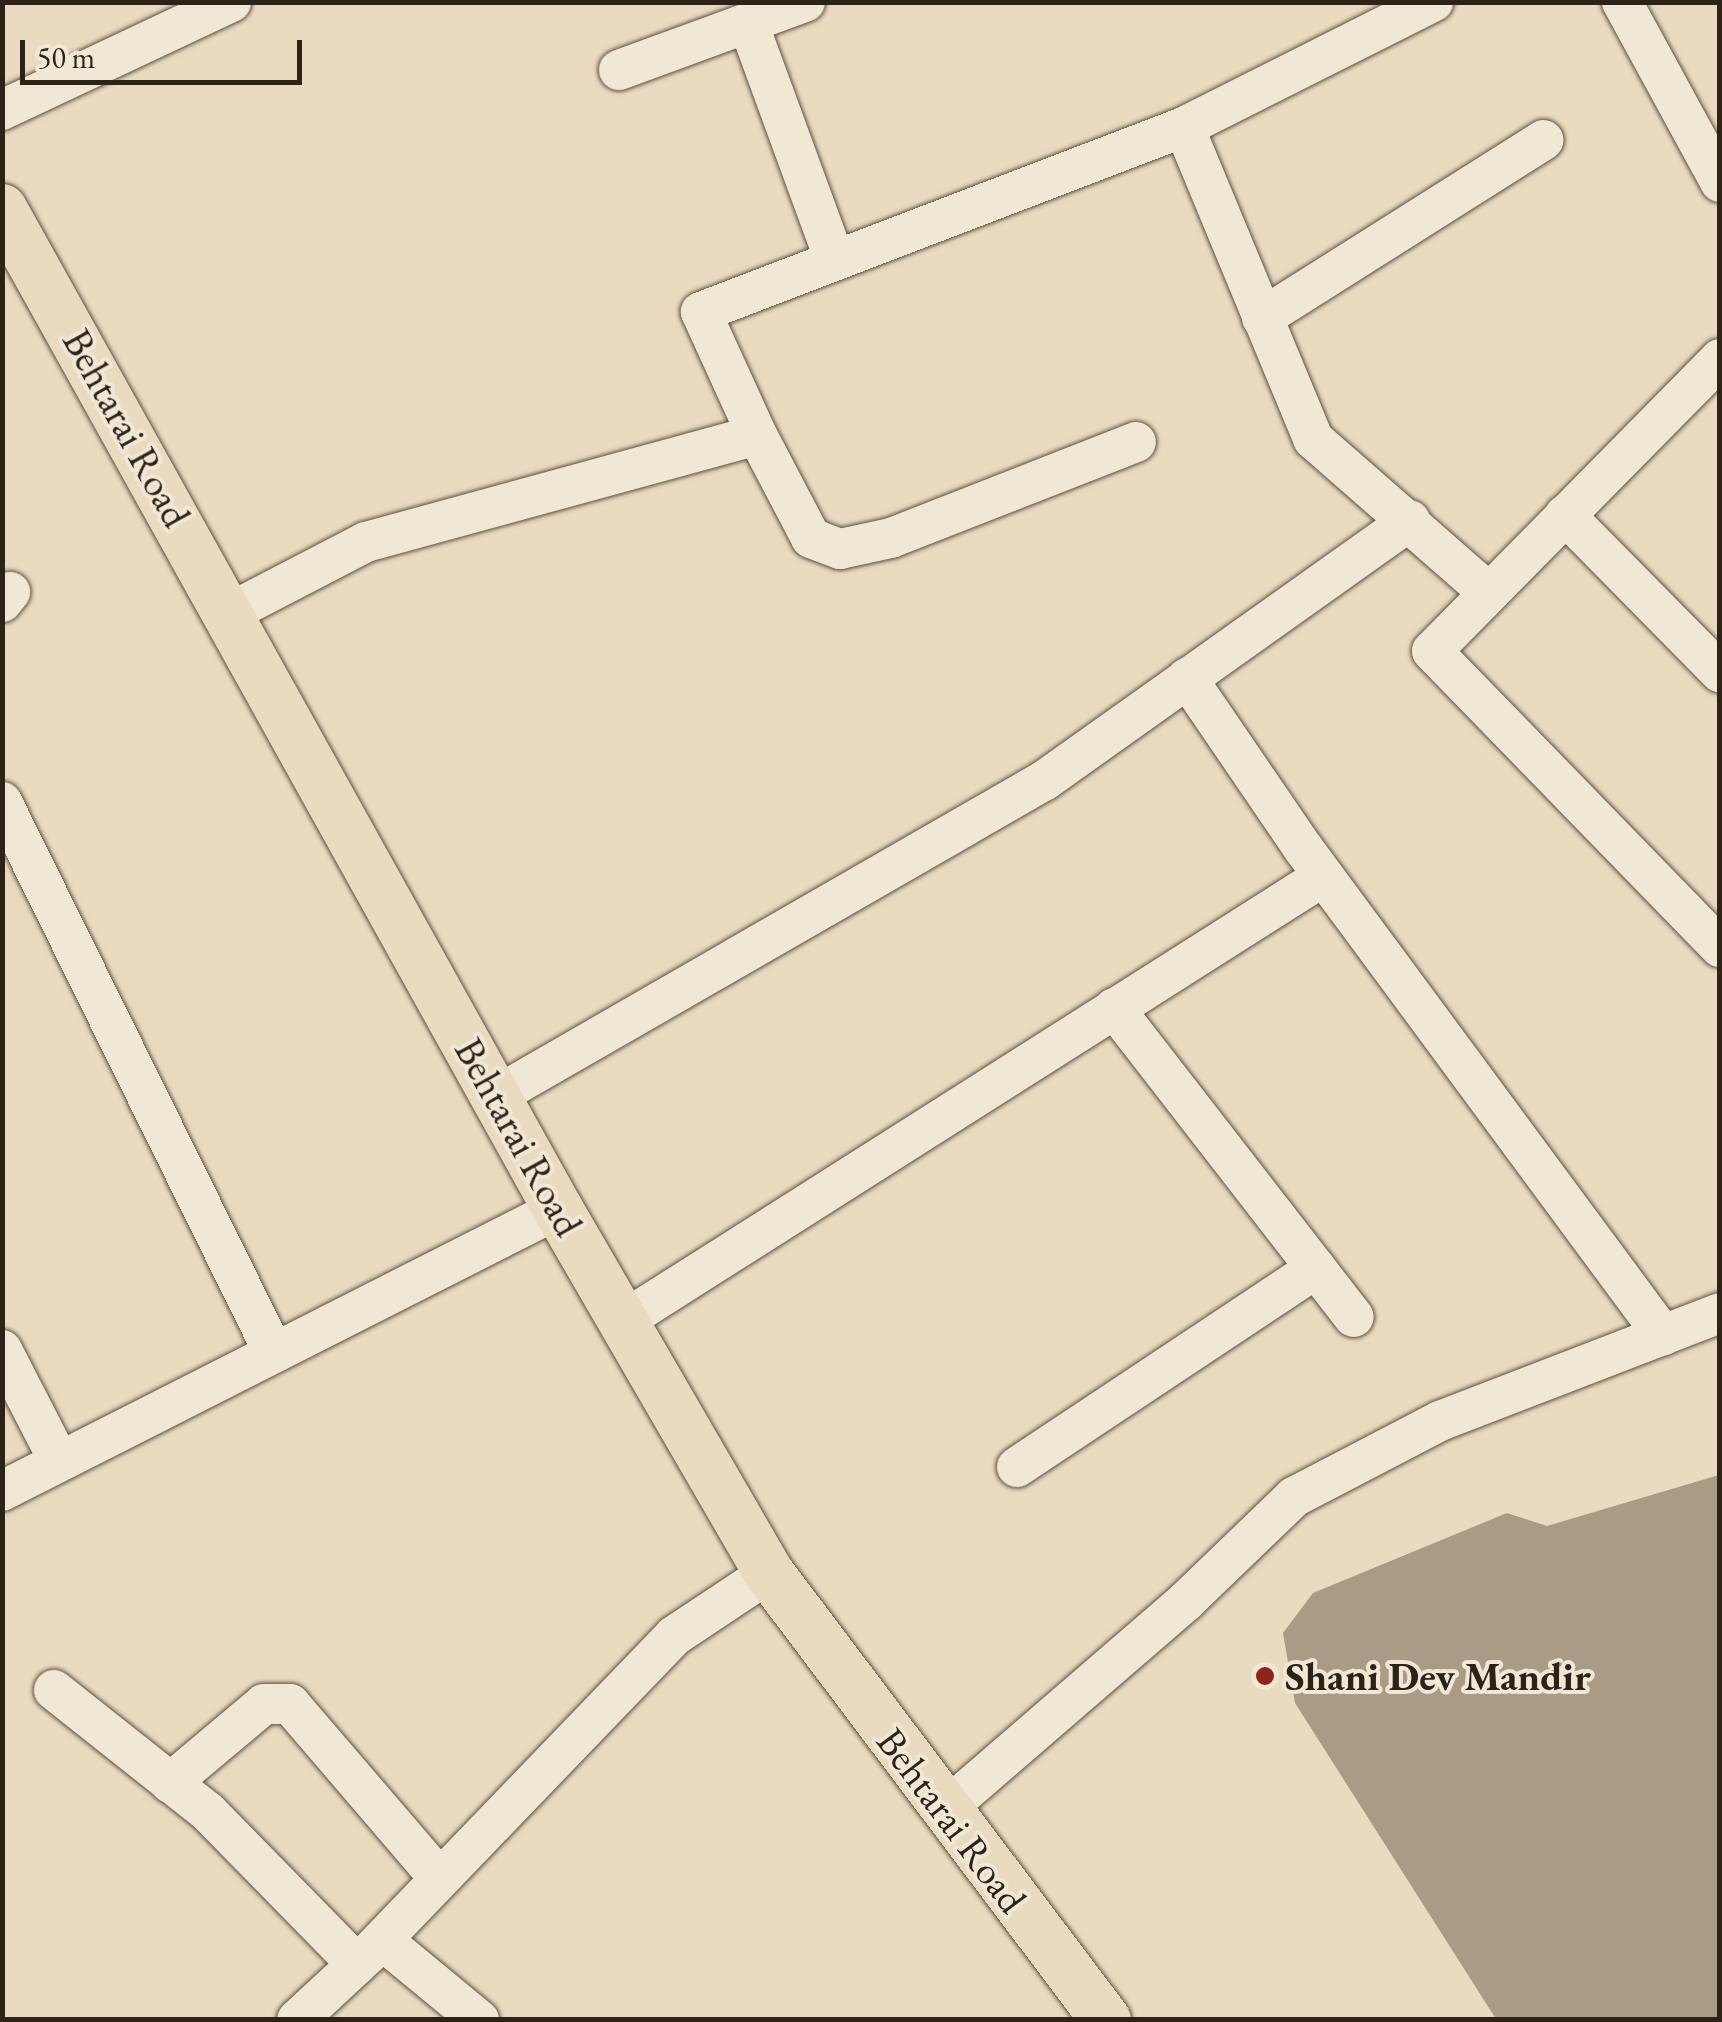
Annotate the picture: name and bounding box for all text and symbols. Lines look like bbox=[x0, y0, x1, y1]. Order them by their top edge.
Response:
scale bar bbox=[25, 20, 308, 82]
text: 50 m bbox=[37, 38, 95, 77]
street label: Behtarai Road bbox=[53, 321, 201, 535]
street label: Behtarai Road bbox=[445, 1030, 593, 1244]
place label: Shani Dev Mandir bbox=[1285, 1652, 1591, 1700]
marker: Shani Dev Mandir bbox=[1254, 1665, 1276, 1687]
street label: Behtarai Road bbox=[867, 1718, 1037, 1922]

